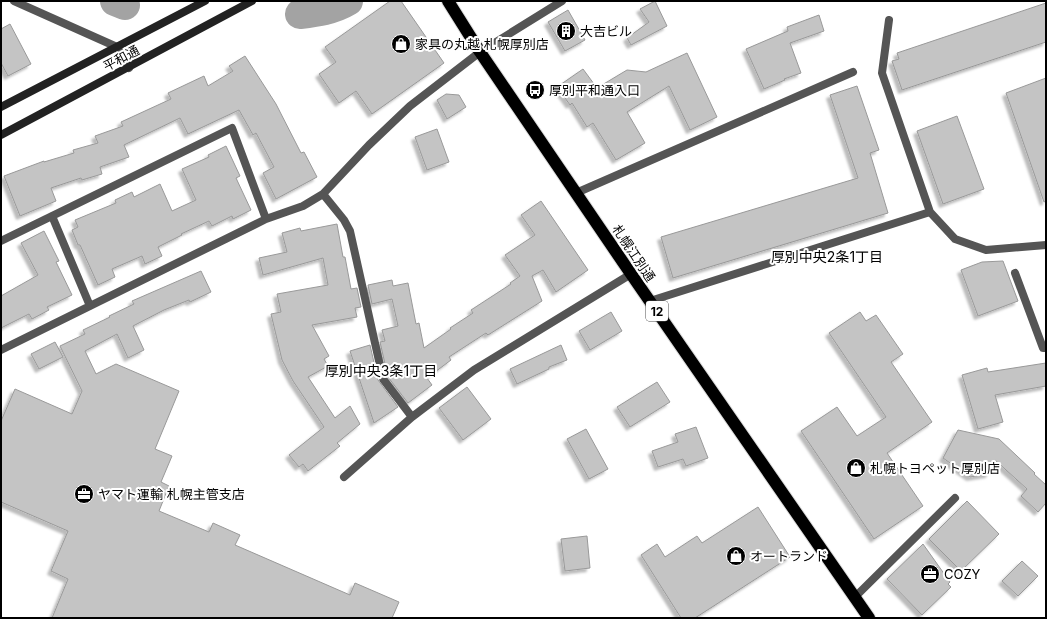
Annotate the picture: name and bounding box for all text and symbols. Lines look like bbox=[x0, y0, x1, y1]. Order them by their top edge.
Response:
building icon: 大吉ビル bbox=[555, 20, 577, 42]
place label: 大吉ビル bbox=[580, 23, 632, 39]
shop icon: 家具の丸越 札幌厚別店 bbox=[390, 33, 412, 55]
place label: 家具の丸越 札幌厚別店 bbox=[415, 36, 549, 52]
street label: 平和通 bbox=[100, 42, 142, 74]
bus stop icon: 厚別平和通入口 bbox=[524, 79, 546, 101]
place label: 厚別平和通入口 bbox=[549, 82, 640, 98]
street label: 札幌江別通 bbox=[609, 222, 659, 284]
district label: 厚別中央2条1丁目 bbox=[771, 248, 883, 265]
road number: 12 bbox=[646, 301, 668, 321]
district label: 厚別中央3条1丁目 bbox=[325, 362, 437, 379]
shop icon: 札幌トヨペット厚別店 bbox=[845, 457, 867, 479]
place label: 札幌トヨペット厚別店 bbox=[870, 460, 1000, 476]
office icon: ヤマト運輸 札幌主管支店 bbox=[73, 483, 95, 505]
place label: ヤマト運輸 札幌主管支店 bbox=[98, 486, 245, 502]
shop icon: オートランド bbox=[725, 545, 747, 567]
place label: オートランド bbox=[750, 548, 828, 564]
office icon: COZY bbox=[919, 563, 941, 585]
place label: COZY bbox=[944, 566, 981, 582]

